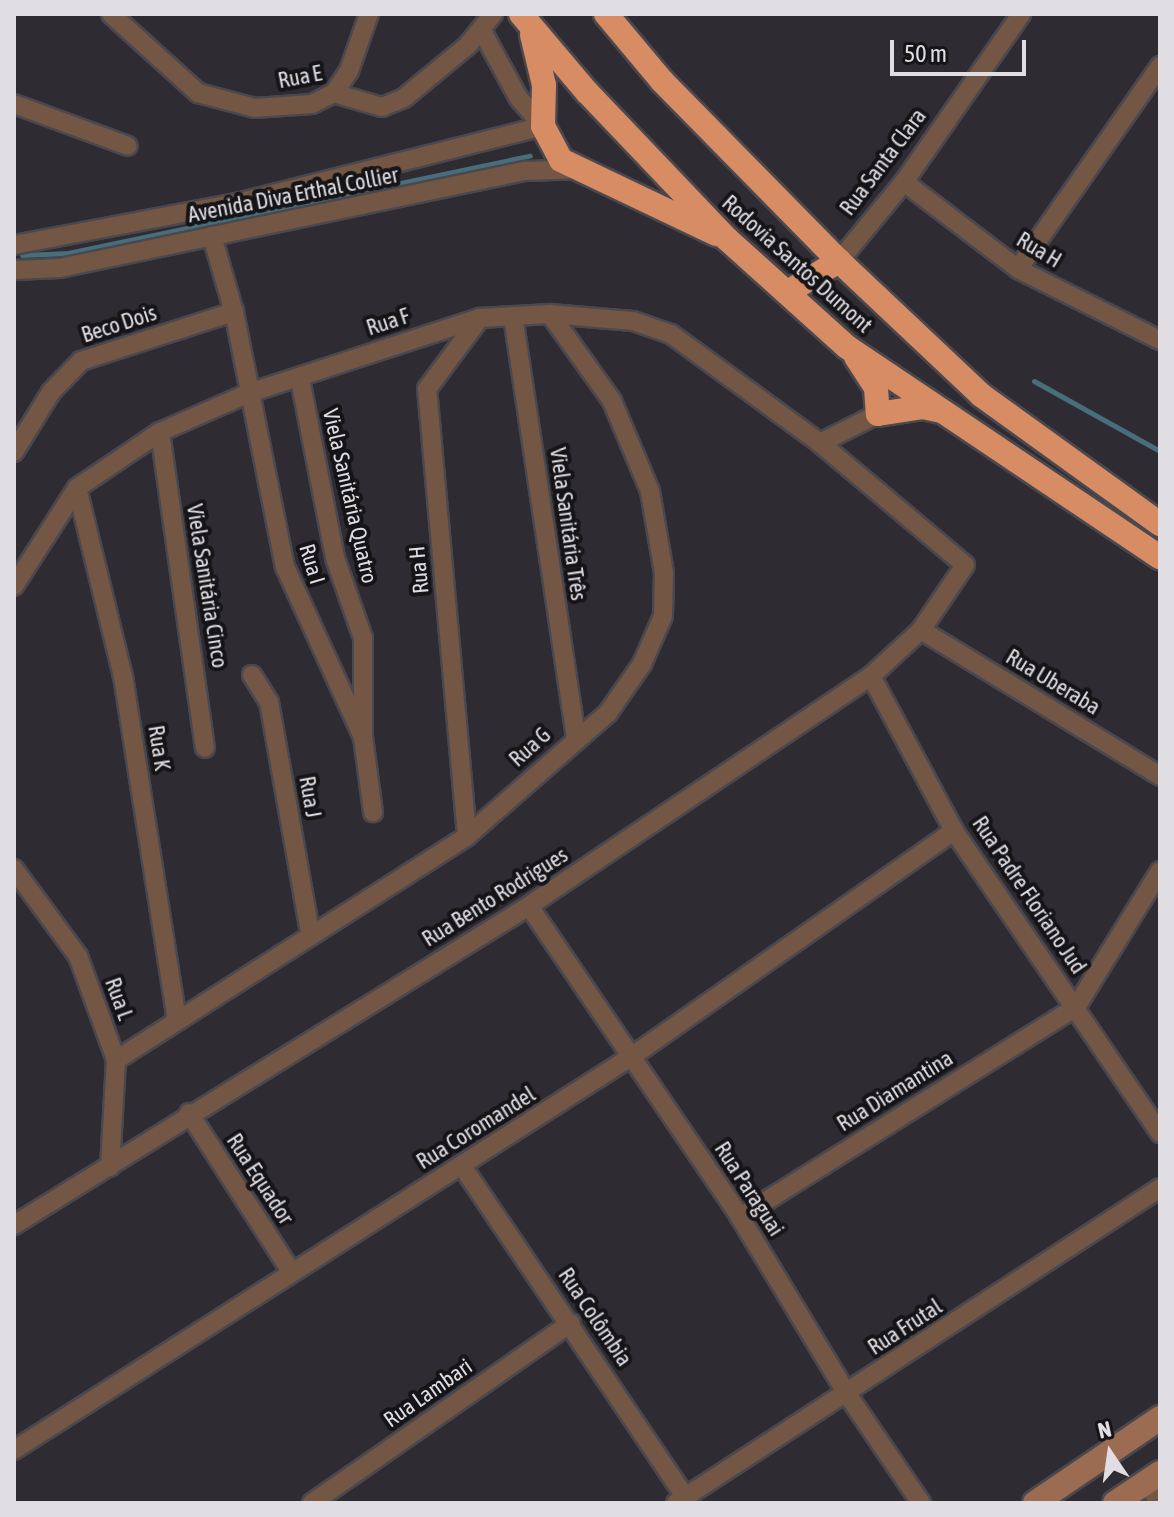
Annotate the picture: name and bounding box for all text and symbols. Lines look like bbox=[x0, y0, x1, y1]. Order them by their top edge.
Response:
scale bar bbox=[894, 24, 1030, 74]
text: 50 m bbox=[904, 40, 947, 67]
street label: Rua E bbox=[276, 60, 324, 94]
street label: Rua Santa Clara bbox=[834, 103, 932, 221]
street label: Avenida Diva Erthal Collier bbox=[186, 162, 400, 228]
street label: Rodovia Santos Dumont bbox=[717, 190, 877, 338]
street label: Rua H bbox=[1012, 226, 1066, 274]
street label: Beco Dois bbox=[78, 300, 160, 348]
street label: Rua F bbox=[363, 303, 413, 341]
street label: Viela Sanitária Quatro bbox=[317, 406, 383, 586]
street label: Viela Sanitária Três bbox=[544, 446, 592, 602]
street label: Viela Sanitária Cinco bbox=[181, 502, 233, 670]
street label: Rua I bbox=[293, 541, 331, 587]
street label: Rua H bbox=[404, 545, 434, 595]
street label: Rua Uberaba bbox=[1001, 644, 1105, 720]
street label: Rua G bbox=[504, 722, 556, 772]
street label: Rua K bbox=[142, 723, 176, 773]
street label: Rua J bbox=[293, 774, 327, 820]
street label: Rua Padre Floriano Jud bbox=[967, 811, 1091, 979]
street label: Rua Bento Rodrigues bbox=[417, 842, 573, 952]
street label: Rua L bbox=[99, 974, 139, 1024]
street label: Rua Diamantina bbox=[832, 1045, 958, 1137]
street label: Rua Coromandel bbox=[412, 1081, 540, 1175]
street label: Rua Equador bbox=[221, 1129, 299, 1229]
street label: Rua Paraguai bbox=[709, 1137, 789, 1241]
street label: Rua Colômbia bbox=[553, 1263, 637, 1371]
street label: Rua Frutal bbox=[863, 1293, 947, 1361]
street label: Rua Lambari bbox=[379, 1353, 477, 1433]
north arrow bbox=[1070, 1413, 1150, 1493]
text: N bbox=[1095, 1415, 1114, 1444]

